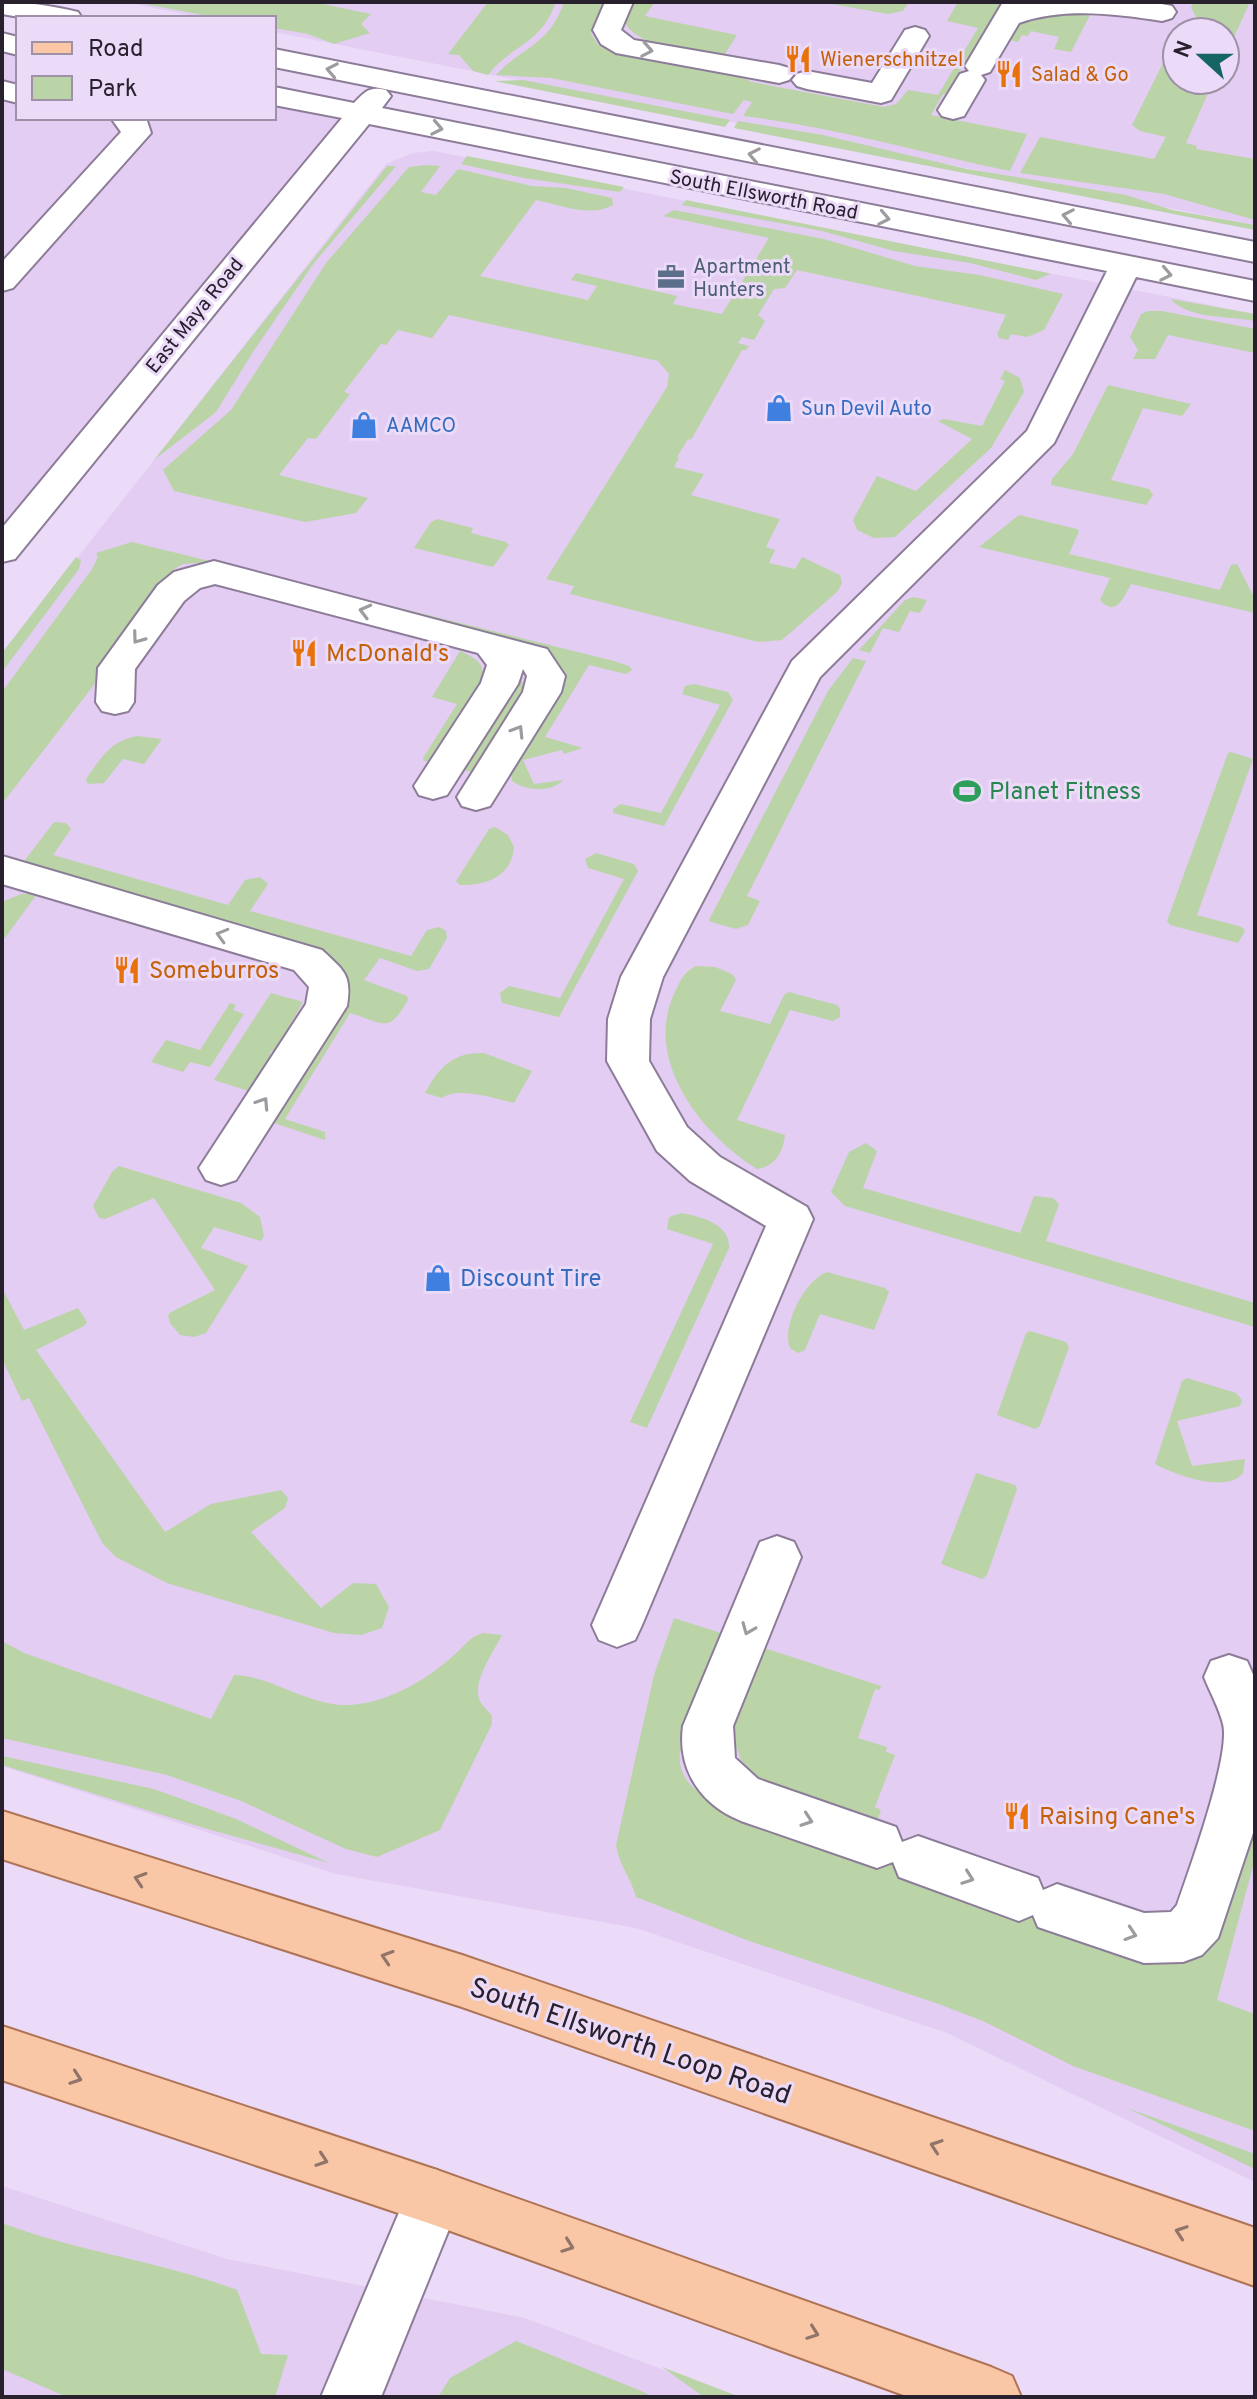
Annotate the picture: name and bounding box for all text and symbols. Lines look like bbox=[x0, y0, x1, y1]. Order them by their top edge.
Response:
legend bbox=[16, 16, 276, 120]
north arrow bbox=[1161, 16, 1241, 96]
text: Road bbox=[88, 35, 144, 65]
text: N bbox=[1169, 38, 1200, 62]
one-way arrow bbox=[640, 41, 653, 58]
restaurant icon: Wienerschnitzel bbox=[783, 44, 813, 74]
place label: Wienerschnitzel bbox=[820, 48, 963, 74]
restaurant icon: Salad & Go bbox=[994, 59, 1024, 89]
one-way arrow bbox=[325, 62, 339, 79]
place label: Salad & Go bbox=[1031, 63, 1129, 89]
text: Park bbox=[88, 75, 138, 105]
one-way arrow bbox=[430, 119, 443, 136]
one-way arrow bbox=[747, 147, 761, 164]
street label: South Ellsworth Road bbox=[667, 165, 860, 227]
one-way arrow bbox=[877, 208, 890, 225]
one-way arrow bbox=[1062, 208, 1076, 225]
street label: East Maya Road bbox=[141, 253, 250, 379]
place label: Apartment Hunters bbox=[693, 255, 791, 304]
office icon: Apartment Hunters bbox=[656, 262, 686, 292]
one-way arrow bbox=[1159, 265, 1172, 282]
shop icon: Sun Devil Auto bbox=[764, 393, 794, 423]
place label: Sun Devil Auto bbox=[801, 397, 932, 423]
shop icon: AAMCO bbox=[349, 410, 379, 440]
place label: AAMCO bbox=[386, 414, 456, 440]
one-way arrow bbox=[358, 604, 372, 621]
one-way arrow bbox=[133, 629, 148, 644]
restaurant icon: McDonald's bbox=[289, 638, 319, 668]
place label: McDonald's bbox=[326, 640, 449, 670]
one-way arrow bbox=[508, 725, 523, 740]
sports icon: Planet Fitness bbox=[952, 776, 982, 806]
place label: Planet Fitness bbox=[989, 778, 1141, 808]
one-way arrow bbox=[216, 928, 230, 944]
restaurant icon: Someburros bbox=[112, 955, 142, 985]
place label: Someburros bbox=[149, 957, 279, 987]
one-way arrow bbox=[253, 1097, 268, 1111]
shop icon: Discount Tire bbox=[423, 1263, 453, 1293]
place label: Discount Tire bbox=[460, 1265, 601, 1295]
one-way arrow bbox=[741, 1621, 757, 1635]
restaurant icon: Raising Cane's bbox=[1002, 1801, 1032, 1831]
place label: Raising Cane's bbox=[1039, 1803, 1195, 1833]
one-way arrow bbox=[799, 1811, 813, 1827]
one-way arrow bbox=[961, 1868, 975, 1884]
one-way arrow bbox=[133, 1872, 147, 1888]
one-way arrow bbox=[1123, 1924, 1137, 1940]
one-way arrow bbox=[381, 1951, 395, 1967]
street label: South Ellsworth Loop Road bbox=[465, 1971, 796, 2115]
one-way arrow bbox=[68, 2068, 82, 2084]
one-way arrow bbox=[930, 2140, 944, 2156]
one-way arrow bbox=[315, 2151, 329, 2167]
one-way arrow bbox=[1175, 2225, 1189, 2241]
one-way arrow bbox=[560, 2236, 574, 2252]
one-way arrow bbox=[805, 2324, 819, 2340]

